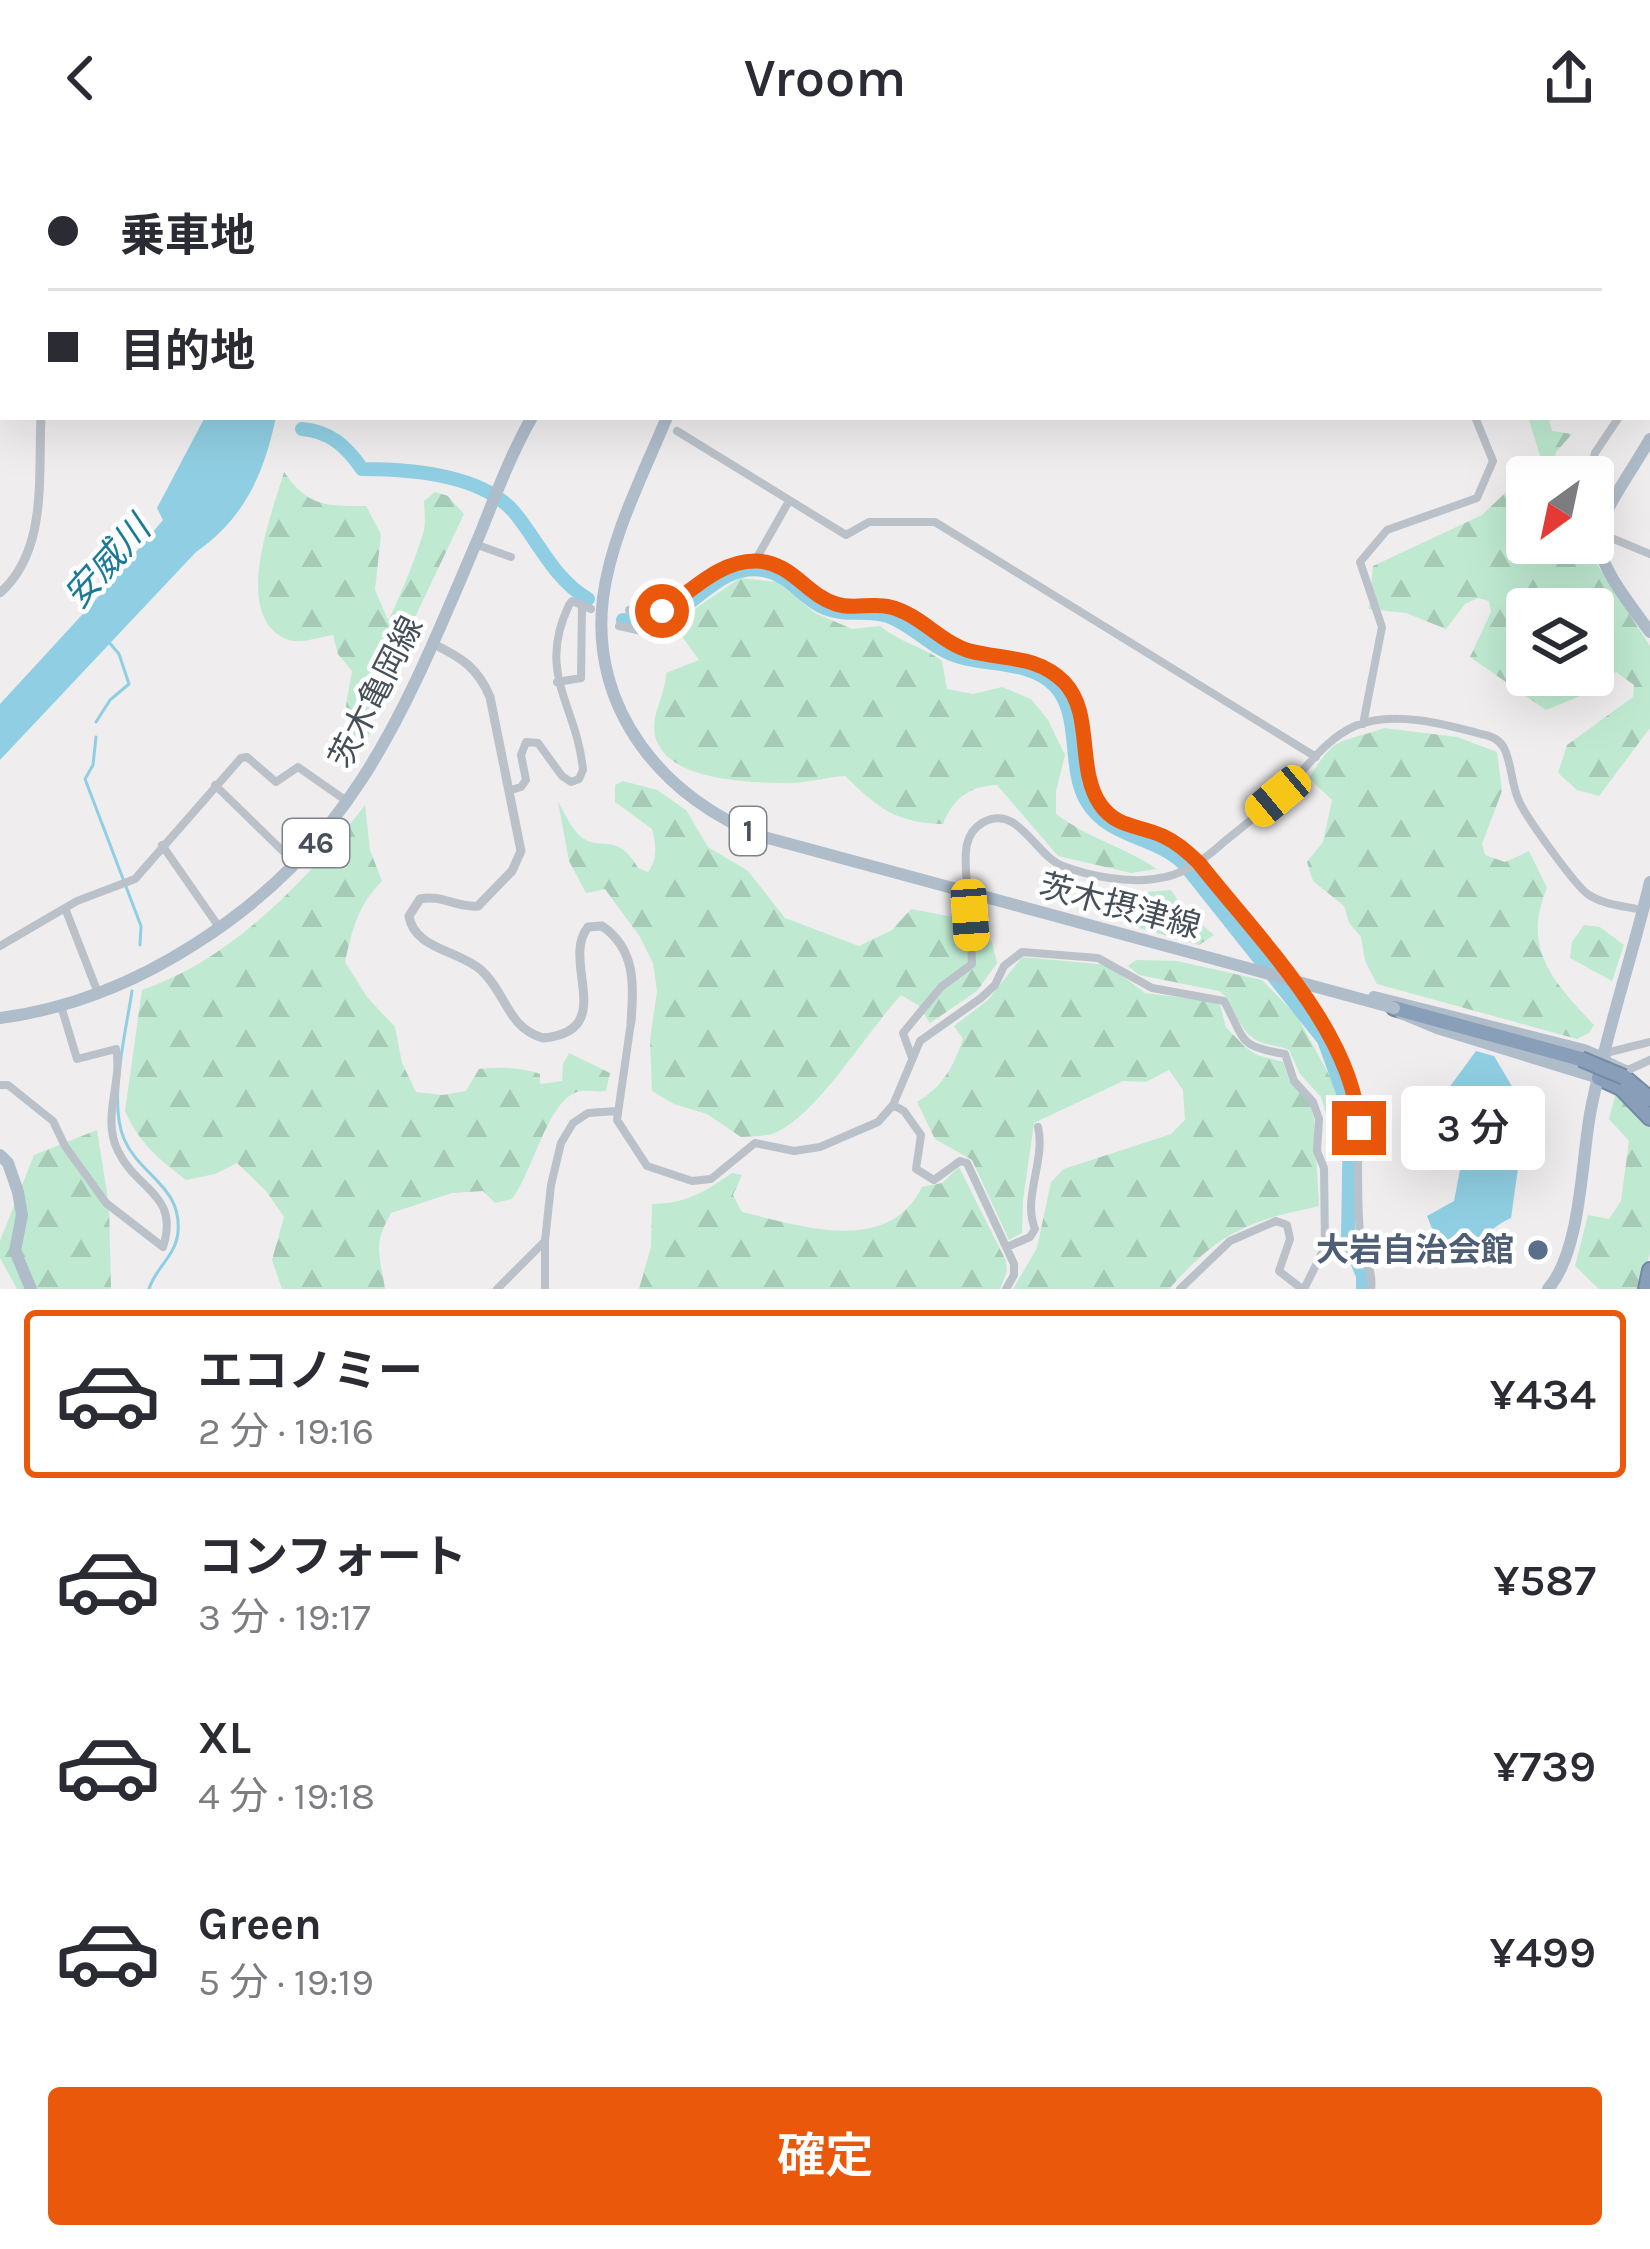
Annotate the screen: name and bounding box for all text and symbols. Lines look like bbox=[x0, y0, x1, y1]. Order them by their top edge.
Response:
icon: back bbox=[48, 45, 114, 111]
icon: share bbox=[1536, 45, 1602, 111]
text: Vroom bbox=[744, 46, 906, 110]
text: 乗車地 bbox=[120, 210, 255, 262]
text: 目的地 bbox=[120, 325, 255, 377]
north arrow bbox=[1506, 456, 1614, 564]
map controls bbox=[1506, 456, 1614, 696]
water label: 安威川 bbox=[55, 505, 161, 616]
route start bbox=[635, 584, 689, 638]
button: layers bbox=[1506, 588, 1614, 696]
street label: 茨木亀岡線 bbox=[322, 610, 430, 774]
car bbox=[1239, 759, 1317, 833]
road number: 1 bbox=[730, 807, 766, 855]
road number: 46 bbox=[283, 819, 349, 867]
street label: 茨木摂津線 bbox=[1035, 866, 1205, 946]
car bbox=[950, 878, 990, 952]
callout: 3 分 bbox=[1401, 1086, 1545, 1170]
route end bbox=[1332, 1101, 1386, 1155]
text: 3 分 bbox=[1437, 1105, 1509, 1151]
place label: 大岩自治会館 bbox=[1316, 1231, 1514, 1269]
marker: 大岩自治会館 bbox=[1525, 1237, 1551, 1263]
icon: car bbox=[54, 1340, 162, 1448]
text: エコノミー bbox=[198, 1345, 423, 1397]
text: ¥434 bbox=[1490, 1368, 1596, 1420]
text: 2 分 · 19:16 bbox=[198, 1408, 374, 1454]
icon: car bbox=[54, 1526, 162, 1634]
text: コンフォート bbox=[198, 1531, 467, 1583]
text: ¥587 bbox=[1493, 1554, 1596, 1606]
text: 3 分 · 19:17 bbox=[198, 1594, 370, 1640]
icon: car bbox=[54, 1712, 162, 1820]
text: XL bbox=[198, 1712, 251, 1764]
text: ¥739 bbox=[1493, 1740, 1596, 1792]
text: 4 分 · 19:18 bbox=[198, 1773, 375, 1819]
icon: car bbox=[54, 1898, 162, 2006]
text: Green bbox=[198, 1898, 322, 1950]
text: ¥499 bbox=[1490, 1926, 1596, 1978]
text: 5 分 · 19:19 bbox=[198, 1959, 374, 2005]
button: 確定 bbox=[48, 2087, 1602, 2225]

